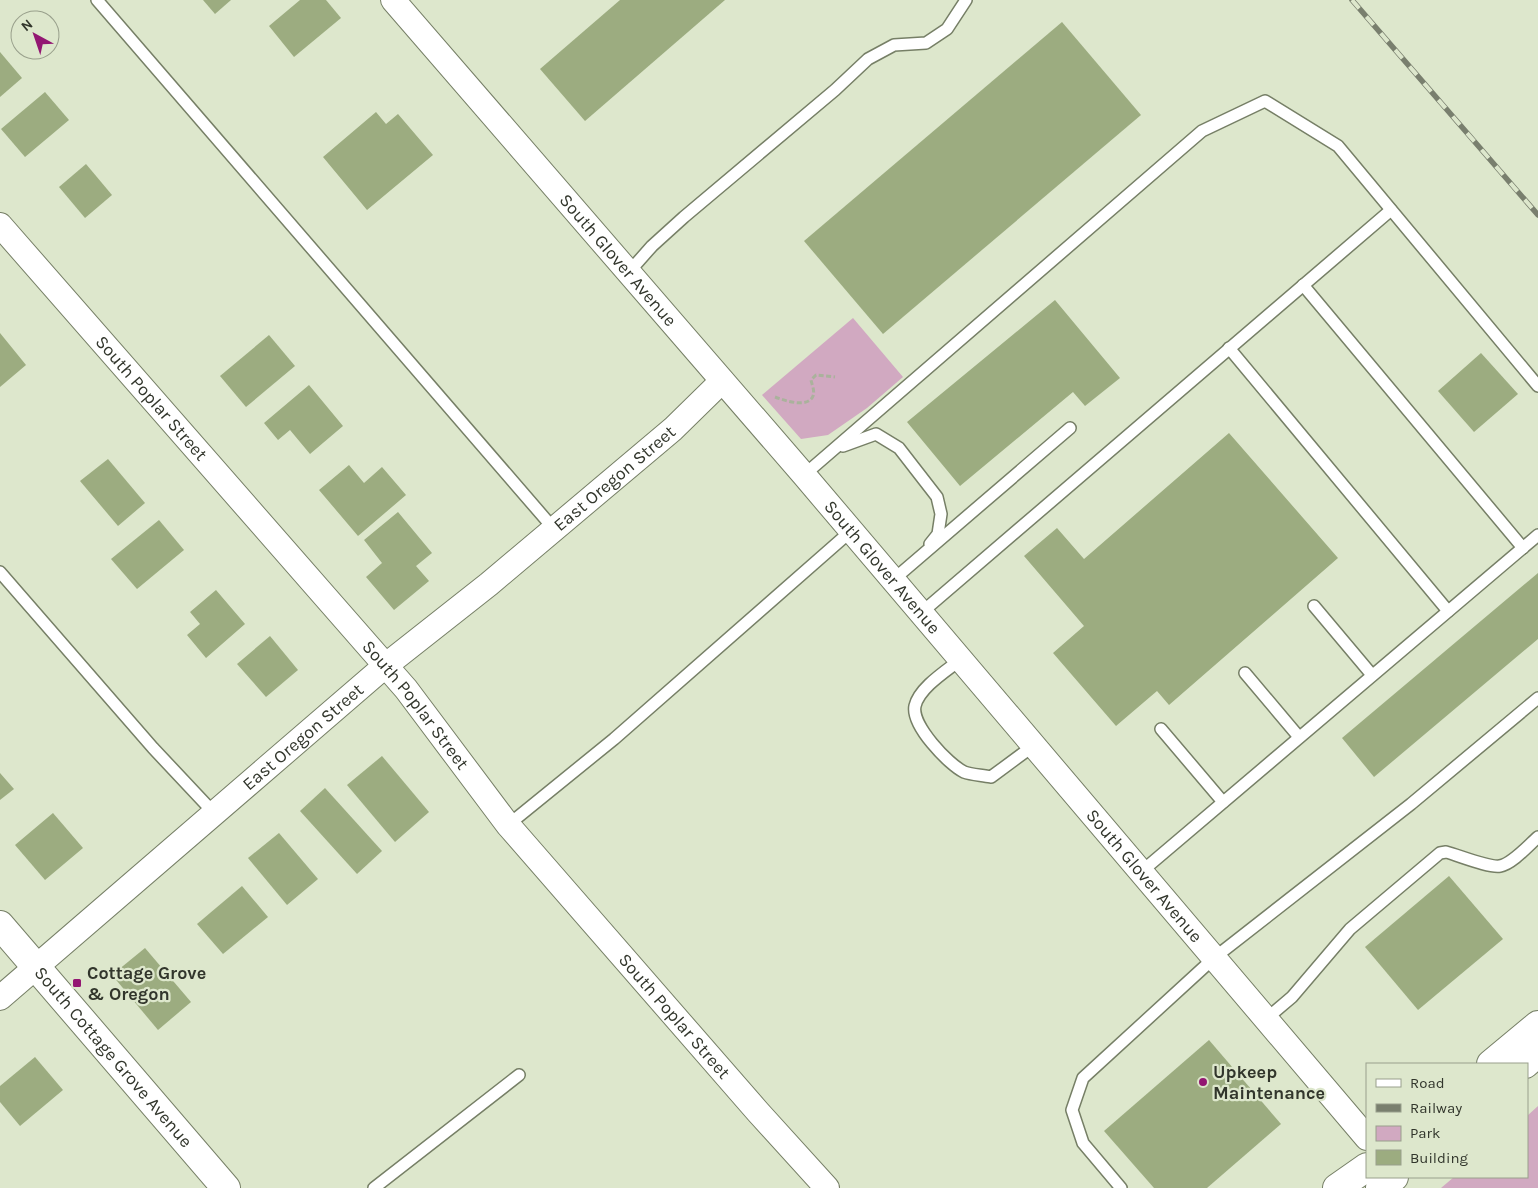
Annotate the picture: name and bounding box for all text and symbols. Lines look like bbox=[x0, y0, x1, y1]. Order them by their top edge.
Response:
north arrow bbox=[10, 10, 60, 60]
text: N bbox=[18, 16, 36, 35]
street label: South Glover Avenue bbox=[555, 189, 682, 331]
street label: South Poplar Street bbox=[91, 331, 212, 465]
street label: East Oregon Street bbox=[549, 421, 680, 536]
street label: South Glover Avenue bbox=[819, 496, 945, 638]
street label: South Poplar Street bbox=[357, 636, 474, 774]
street label: East Oregon Street bbox=[238, 678, 368, 795]
street label: South Glover Avenue bbox=[1081, 805, 1207, 947]
street label: South Poplar Street bbox=[614, 949, 735, 1084]
street label: South Cottage Grove Avenue bbox=[30, 962, 197, 1152]
place label: Cottage Grove & Oregon bbox=[87, 962, 206, 1005]
marker: Cottage Grove & Oregon bbox=[71, 977, 83, 989]
place label: Upkeep Maintenance bbox=[1213, 1061, 1325, 1104]
legend bbox=[1366, 1063, 1528, 1178]
text: Road bbox=[1410, 1074, 1445, 1092]
marker: Upkeep Maintenance bbox=[1197, 1076, 1209, 1088]
text: Railway bbox=[1410, 1099, 1462, 1117]
text: Park bbox=[1410, 1124, 1440, 1142]
text: Building bbox=[1410, 1149, 1468, 1167]

